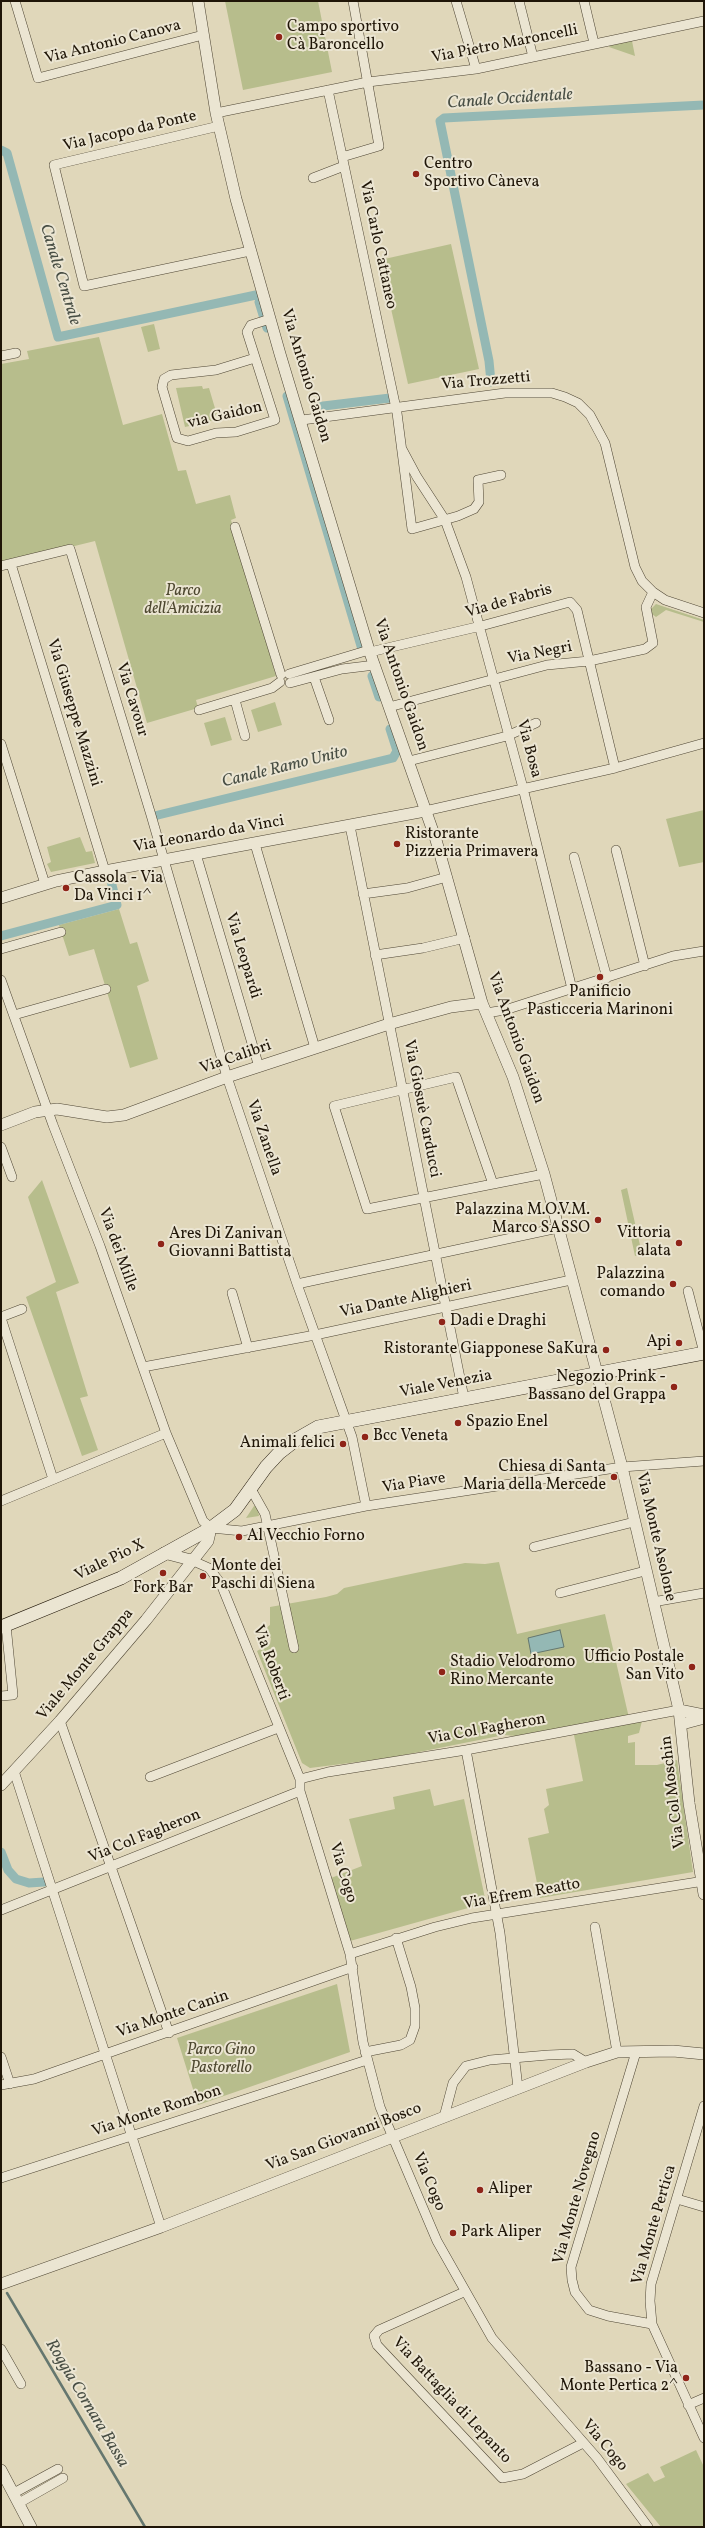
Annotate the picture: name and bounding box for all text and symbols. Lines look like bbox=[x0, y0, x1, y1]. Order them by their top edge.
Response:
street label: Via Antonio Canova bbox=[43, 17, 183, 69]
place label: Campo sportivo Cà Baroncello bbox=[287, 18, 399, 56]
street label: Via Pietro Maroncelli bbox=[430, 21, 580, 69]
marker: Campo sportivo Cà Baroncello bbox=[274, 32, 284, 42]
water label: Canale Occidentale bbox=[447, 85, 573, 115]
street label: Via Jacopo da Ponte bbox=[61, 107, 199, 157]
place label: Centro Sportivo Càneva bbox=[424, 155, 539, 193]
marker: Centro Sportivo Càneva bbox=[411, 169, 421, 179]
street label: Via Carlo Cattaneo bbox=[354, 179, 400, 311]
water label: Canale Centrale bbox=[34, 222, 84, 328]
street label: Via Antonio Gaidon bbox=[276, 307, 334, 445]
street label: Via Trozzetti bbox=[441, 369, 531, 395]
street label: via Gaidon bbox=[186, 398, 264, 434]
street label: Via de Fabris bbox=[463, 580, 555, 624]
park label: Parco dell'Amicizia bbox=[145, 582, 221, 620]
street label: Via Antonio Gaidon bbox=[368, 616, 432, 754]
street label: Via Giuseppe Mazzini bbox=[41, 637, 105, 789]
street label: Via Negri bbox=[506, 638, 574, 670]
street label: Via Cavour bbox=[111, 661, 151, 739]
street label: Via Bosa bbox=[511, 718, 545, 780]
water label: Canale Ramo Unito bbox=[220, 743, 350, 793]
street label: Via Leonardo da Vinci bbox=[132, 812, 286, 858]
place label: Ristorante Pizzeria Primavera bbox=[405, 825, 538, 863]
marker: Ristorante Pizzeria Primavera bbox=[392, 839, 402, 849]
place label: Cassola - Via Da Vinci 1^ bbox=[74, 869, 163, 907]
marker: Cassola - Via Da Vinci 1^ bbox=[61, 883, 71, 893]
street label: Via Leopardi bbox=[220, 911, 264, 1001]
street label: Via Antonio Gaidon bbox=[482, 970, 548, 1106]
marker: Panificio Pasticceria Marinoni bbox=[595, 972, 605, 982]
place label: Panificio Pasticceria Marinoni bbox=[527, 983, 673, 1021]
street label: Via Calibri bbox=[198, 1037, 274, 1079]
street label: Via Giosuè Carducci bbox=[398, 1038, 444, 1180]
street label: Via Zanella bbox=[241, 1098, 285, 1178]
place label: Palazzina M.O.V.M. Marco SASSO bbox=[455, 1201, 590, 1239]
street label: Via dei Mille bbox=[93, 1206, 141, 1294]
marker: Palazzina M.O.V.M. Marco SASSO bbox=[593, 1215, 603, 1225]
place label: Vittoria alata bbox=[617, 1224, 671, 1262]
place label: Ares Di Zanivan Giovanni Battista bbox=[169, 1225, 291, 1263]
marker: Vittoria alata bbox=[674, 1238, 684, 1248]
marker: Ares Di Zanivan Giovanni Battista bbox=[156, 1239, 166, 1249]
place label: Palazzina comando bbox=[597, 1265, 665, 1303]
street label: Via Dante Alighieri bbox=[338, 1277, 474, 1323]
marker: Palazzina comando bbox=[668, 1279, 678, 1289]
place label: Dadi e Draghi bbox=[450, 1312, 546, 1332]
marker: Dadi e Draghi bbox=[437, 1317, 447, 1327]
place label: Api bbox=[646, 1333, 671, 1353]
marker: Api bbox=[674, 1338, 684, 1348]
place label: Ristorante Giapponese SaKura bbox=[384, 1340, 598, 1360]
marker: Ristorante Giapponese SaKura bbox=[601, 1345, 611, 1355]
street label: Viale Venezia bbox=[398, 1367, 494, 1403]
place label: Negozio Prink - Bassano del Grappa bbox=[528, 1368, 666, 1406]
marker: Negozio Prink - Bassano del Grappa bbox=[669, 1382, 679, 1392]
place label: Spazio Enel bbox=[466, 1413, 548, 1433]
marker: Spazio Enel bbox=[453, 1418, 463, 1428]
place label: Bcc Veneta bbox=[373, 1427, 448, 1447]
marker: Bcc Veneta bbox=[360, 1432, 370, 1442]
place label: Animali felici bbox=[240, 1434, 335, 1454]
marker: Animali felici bbox=[338, 1439, 348, 1449]
place label: Chiesa di Santa Maria della Mercede bbox=[463, 1458, 606, 1496]
street label: Via Piave bbox=[381, 1470, 447, 1498]
street label: Via Monte Asolone bbox=[631, 1471, 679, 1603]
marker: Chiesa di Santa Maria della Mercede bbox=[609, 1472, 619, 1482]
place label: Al Vecchio Forno bbox=[247, 1527, 365, 1547]
marker: Al Vecchio Forno bbox=[234, 1532, 244, 1542]
street label: Viale Pio X bbox=[72, 1536, 148, 1586]
place label: Monte dei Paschi di Siena bbox=[211, 1557, 315, 1595]
marker: Fork Bar bbox=[158, 1568, 168, 1578]
marker: Monte dei Paschi di Siena bbox=[198, 1571, 208, 1581]
place label: Fork Bar bbox=[133, 1579, 193, 1599]
street label: Viale Monte Grappa bbox=[34, 1605, 138, 1725]
street label: Via Roberti bbox=[248, 1623, 292, 1703]
place label: Ufficio Postale San Vito bbox=[584, 1648, 684, 1686]
place label: Stadio Velodromo Rino Mercante bbox=[450, 1653, 575, 1691]
marker: Ufficio Postale San Vito bbox=[687, 1662, 697, 1672]
marker: Stadio Velodromo Rino Mercante bbox=[437, 1667, 447, 1677]
street label: Via Col Fagheron bbox=[427, 1710, 547, 1750]
street label: Via Col Moschin bbox=[658, 1734, 690, 1850]
street label: Via Col Fagheron bbox=[86, 1806, 204, 1868]
street label: Via Cogo bbox=[324, 1841, 360, 1905]
street label: Via Efrem Reatto bbox=[462, 1875, 582, 1915]
street label: Via Monte Canin bbox=[114, 1987, 232, 2043]
park label: Parco Gino Pastorello bbox=[187, 2041, 255, 2079]
street label: Via Monte Rombon bbox=[90, 2082, 224, 2142]
street label: Via San Giovanni Bosco bbox=[263, 2099, 425, 2177]
street label: Via Monte Novegno bbox=[550, 2129, 606, 2267]
street label: Via Cogo bbox=[407, 2150, 449, 2214]
street label: Via Monte Pertica bbox=[629, 2163, 681, 2287]
place label: Aliper bbox=[488, 2180, 532, 2200]
marker: Aliper bbox=[475, 2185, 485, 2195]
place label: Park Aliper bbox=[461, 2223, 541, 2243]
marker: Park Aliper bbox=[448, 2228, 458, 2238]
street label: Via Battaglia di Lepanto bbox=[387, 2334, 515, 2468]
water label: Roggia Cornara Bassa bbox=[40, 2336, 132, 2472]
place label: Bassano - Via Monte Pertica 2^ bbox=[560, 2359, 678, 2397]
marker: Bassano - Via Monte Pertica 2^ bbox=[681, 2373, 691, 2383]
street label: Via Cogo bbox=[577, 2416, 631, 2476]

